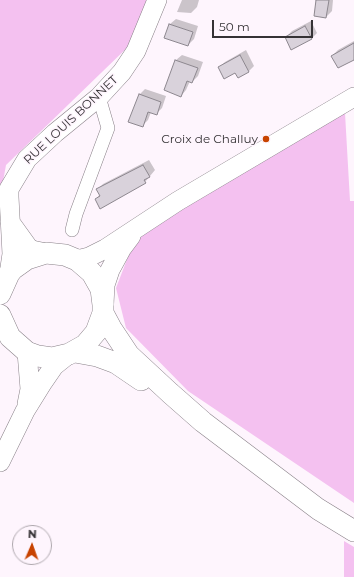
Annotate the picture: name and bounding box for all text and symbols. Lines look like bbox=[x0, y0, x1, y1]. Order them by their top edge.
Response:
scale bar bbox=[214, 12, 315, 38]
text: 50 m bbox=[219, 19, 250, 34]
street label: RUE LOUIS BONNET bbox=[21, 73, 121, 167]
place label: Croix de Challuy bbox=[161, 132, 258, 146]
marker: Croix de Challuy bbox=[261, 134, 271, 144]
north arrow bbox=[12, 525, 52, 565]
text: N bbox=[28, 527, 37, 541]

